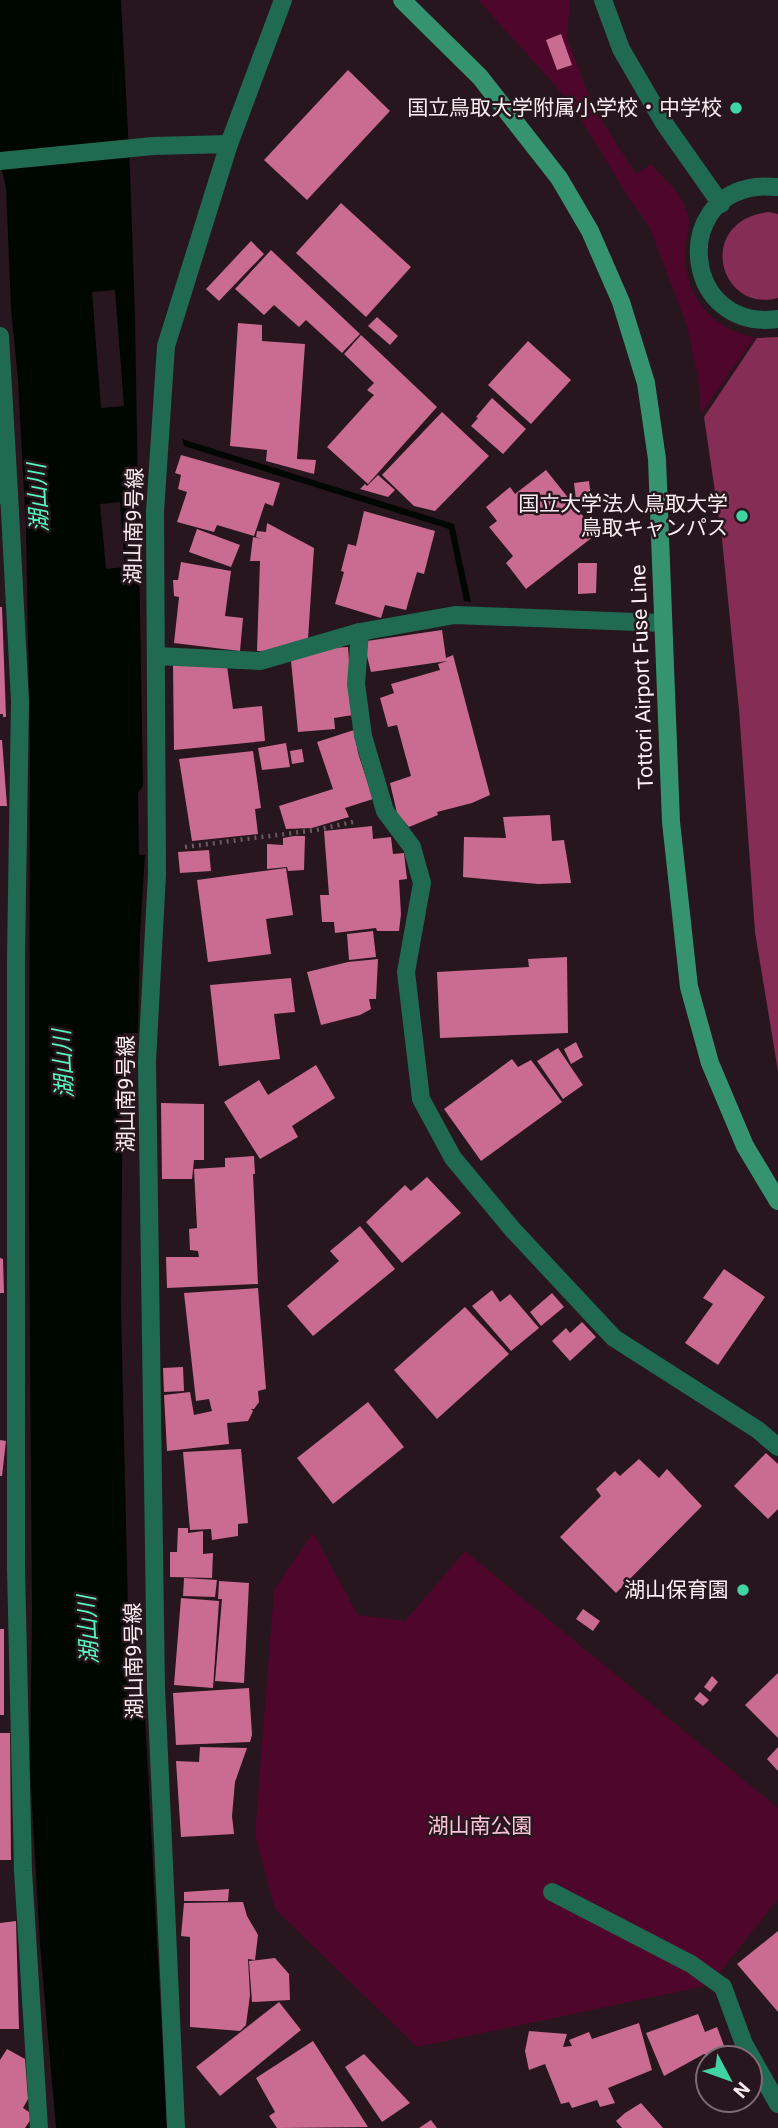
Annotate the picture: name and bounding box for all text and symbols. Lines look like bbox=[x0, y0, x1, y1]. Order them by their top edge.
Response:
place label: 国立鳥取大学附属小学校・中学校 bbox=[407, 96, 722, 120]
marker: 国立鳥取大学附属小学校・中学校 bbox=[728, 100, 744, 116]
water label: 湖山川 bbox=[23, 460, 54, 533]
street label: 湖山南9号線 bbox=[121, 467, 147, 585]
place label: 国立大学法人鳥取大学 鳥取キャンパス bbox=[518, 492, 728, 540]
marker: 国立大学法人鳥取大学 鳥取キャンパス bbox=[734, 508, 750, 524]
street label: Tottori Airport Fuse Line bbox=[626, 564, 658, 790]
water label: 湖山川 bbox=[48, 1026, 79, 1099]
street label: 湖山南9号線 bbox=[114, 1036, 138, 1152]
place label: 湖山保育園 bbox=[624, 1578, 729, 1602]
marker: 湖山保育園 bbox=[735, 1582, 751, 1598]
water label: 湖山川 bbox=[73, 1592, 104, 1665]
street label: 湖山南9号線 bbox=[121, 1602, 147, 1720]
park label: 湖山南公園 bbox=[428, 1814, 533, 1838]
north arrow bbox=[694, 2044, 764, 2114]
text: N bbox=[728, 2077, 755, 2102]

